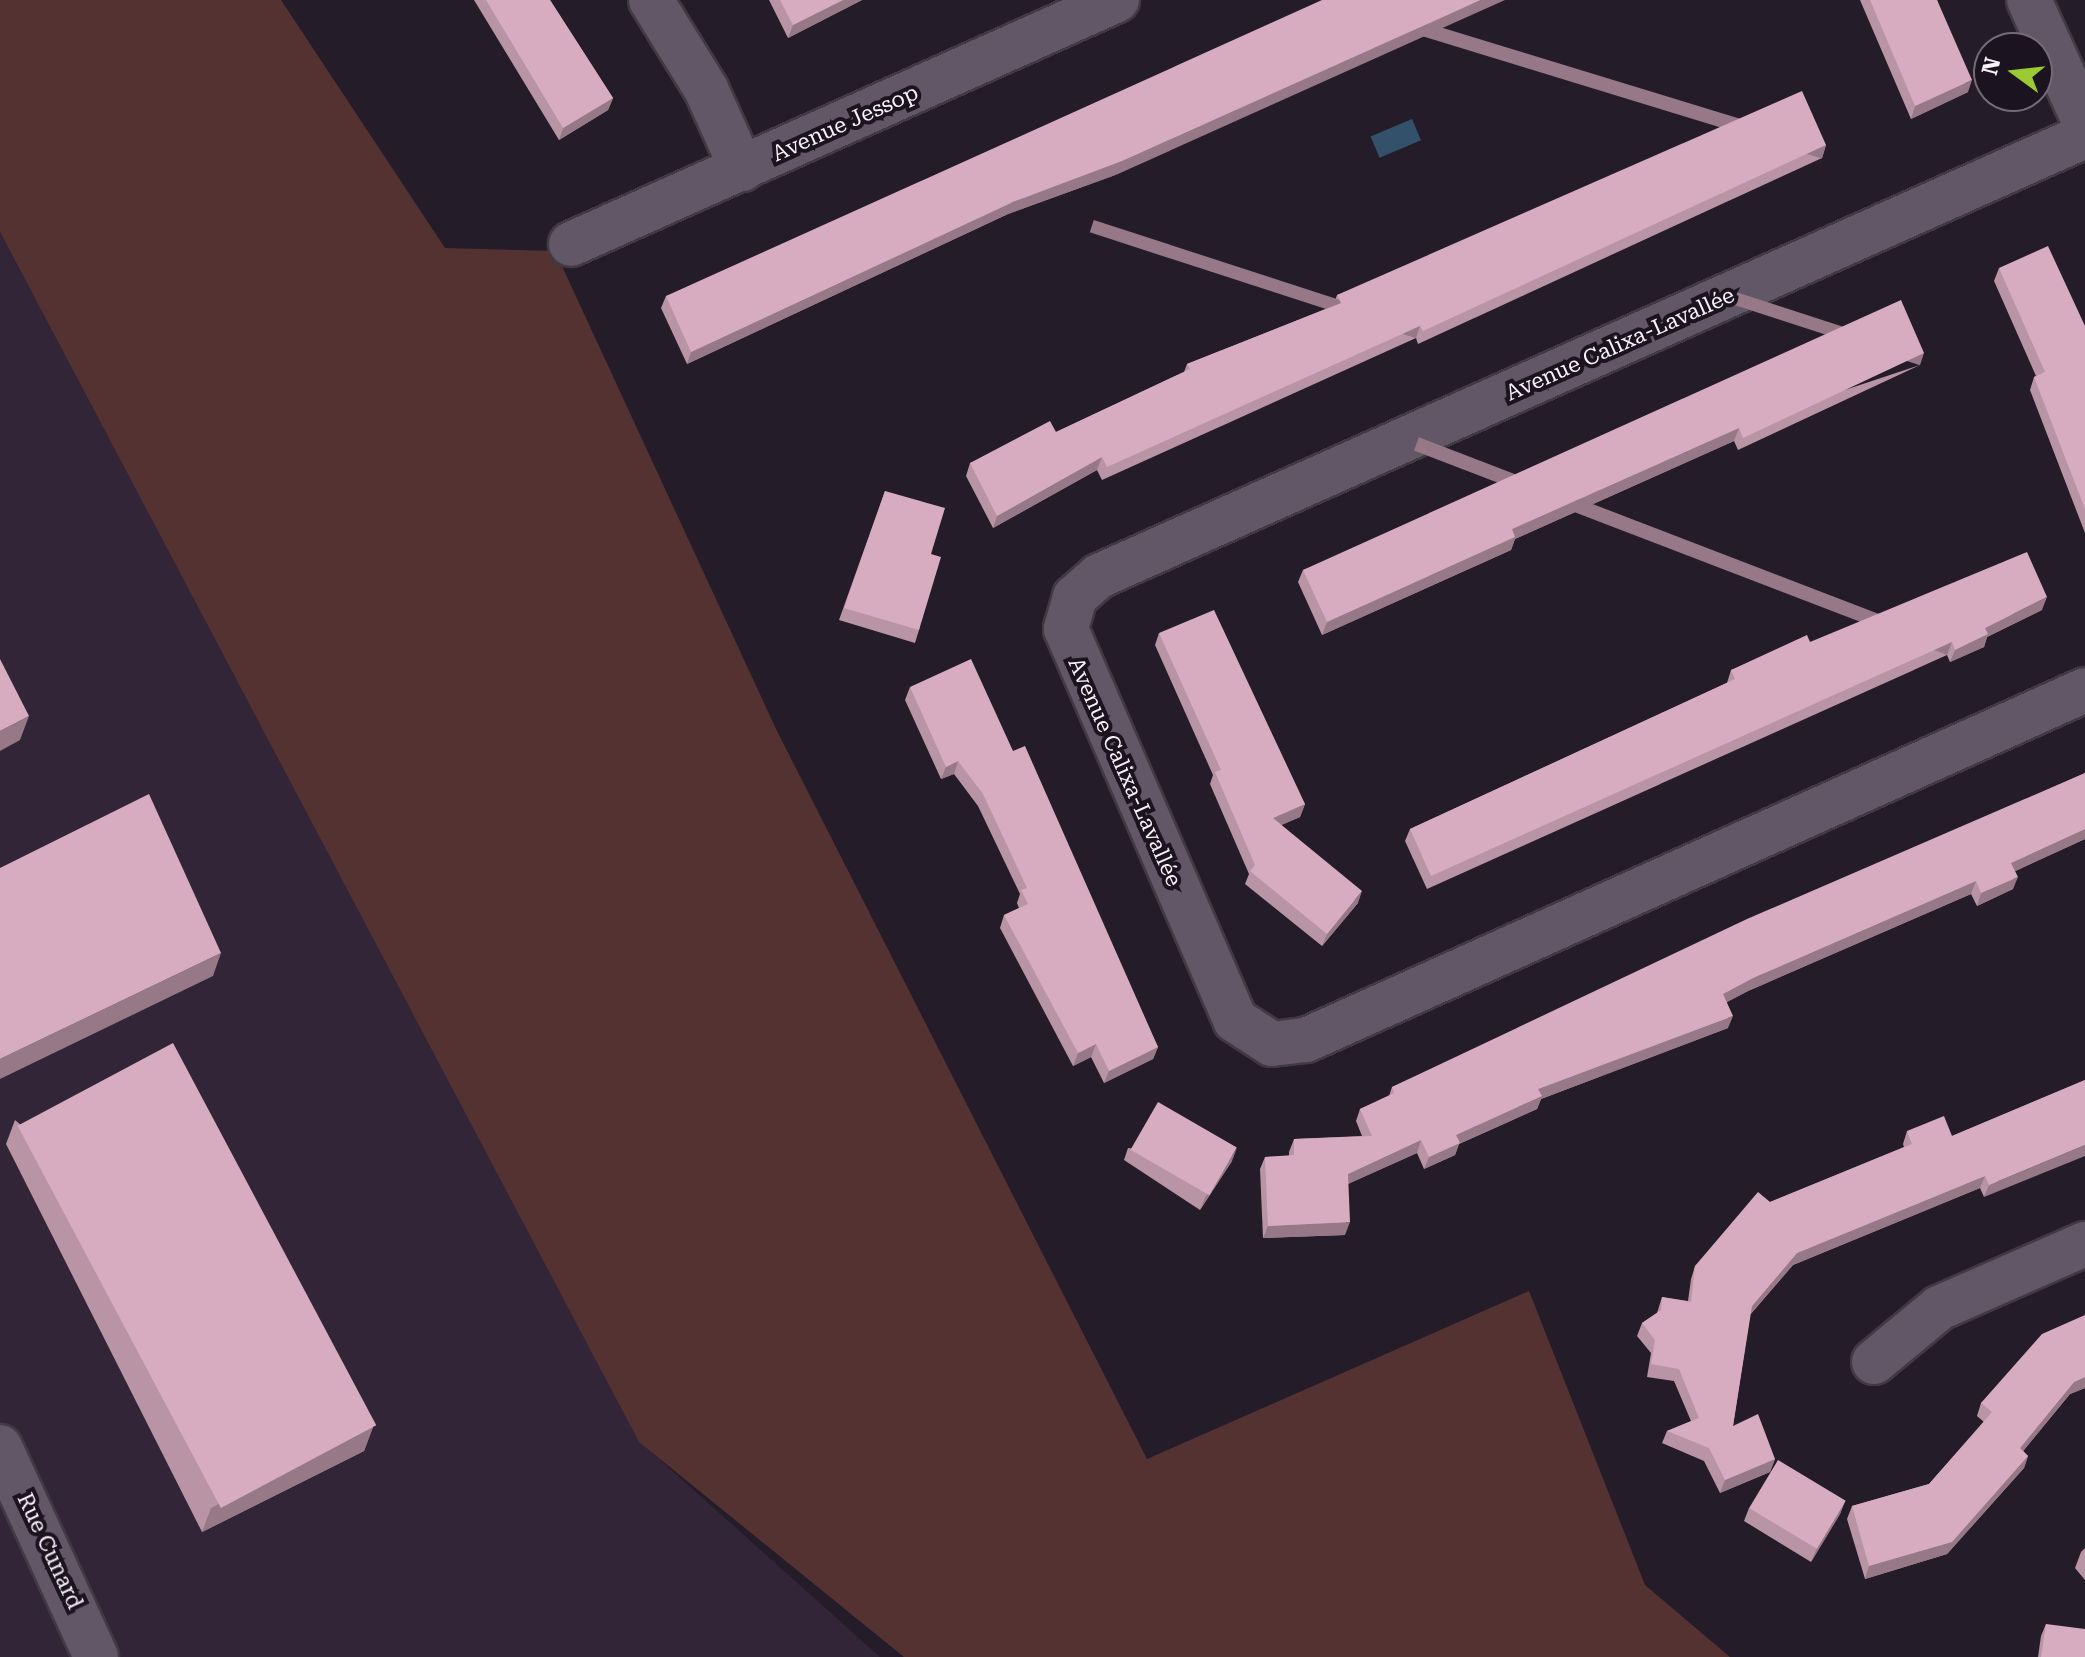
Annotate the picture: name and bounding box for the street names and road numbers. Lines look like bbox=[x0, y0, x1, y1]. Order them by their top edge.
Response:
street label: Avenue Jessop bbox=[768, 79, 922, 167]
street label: Avenue Calixa-Lavallée bbox=[1502, 282, 1738, 406]
street label: Avenue Calixa-Lavallée bbox=[1063, 654, 1187, 890]
street label: Rue Cunard bbox=[12, 1489, 88, 1613]

